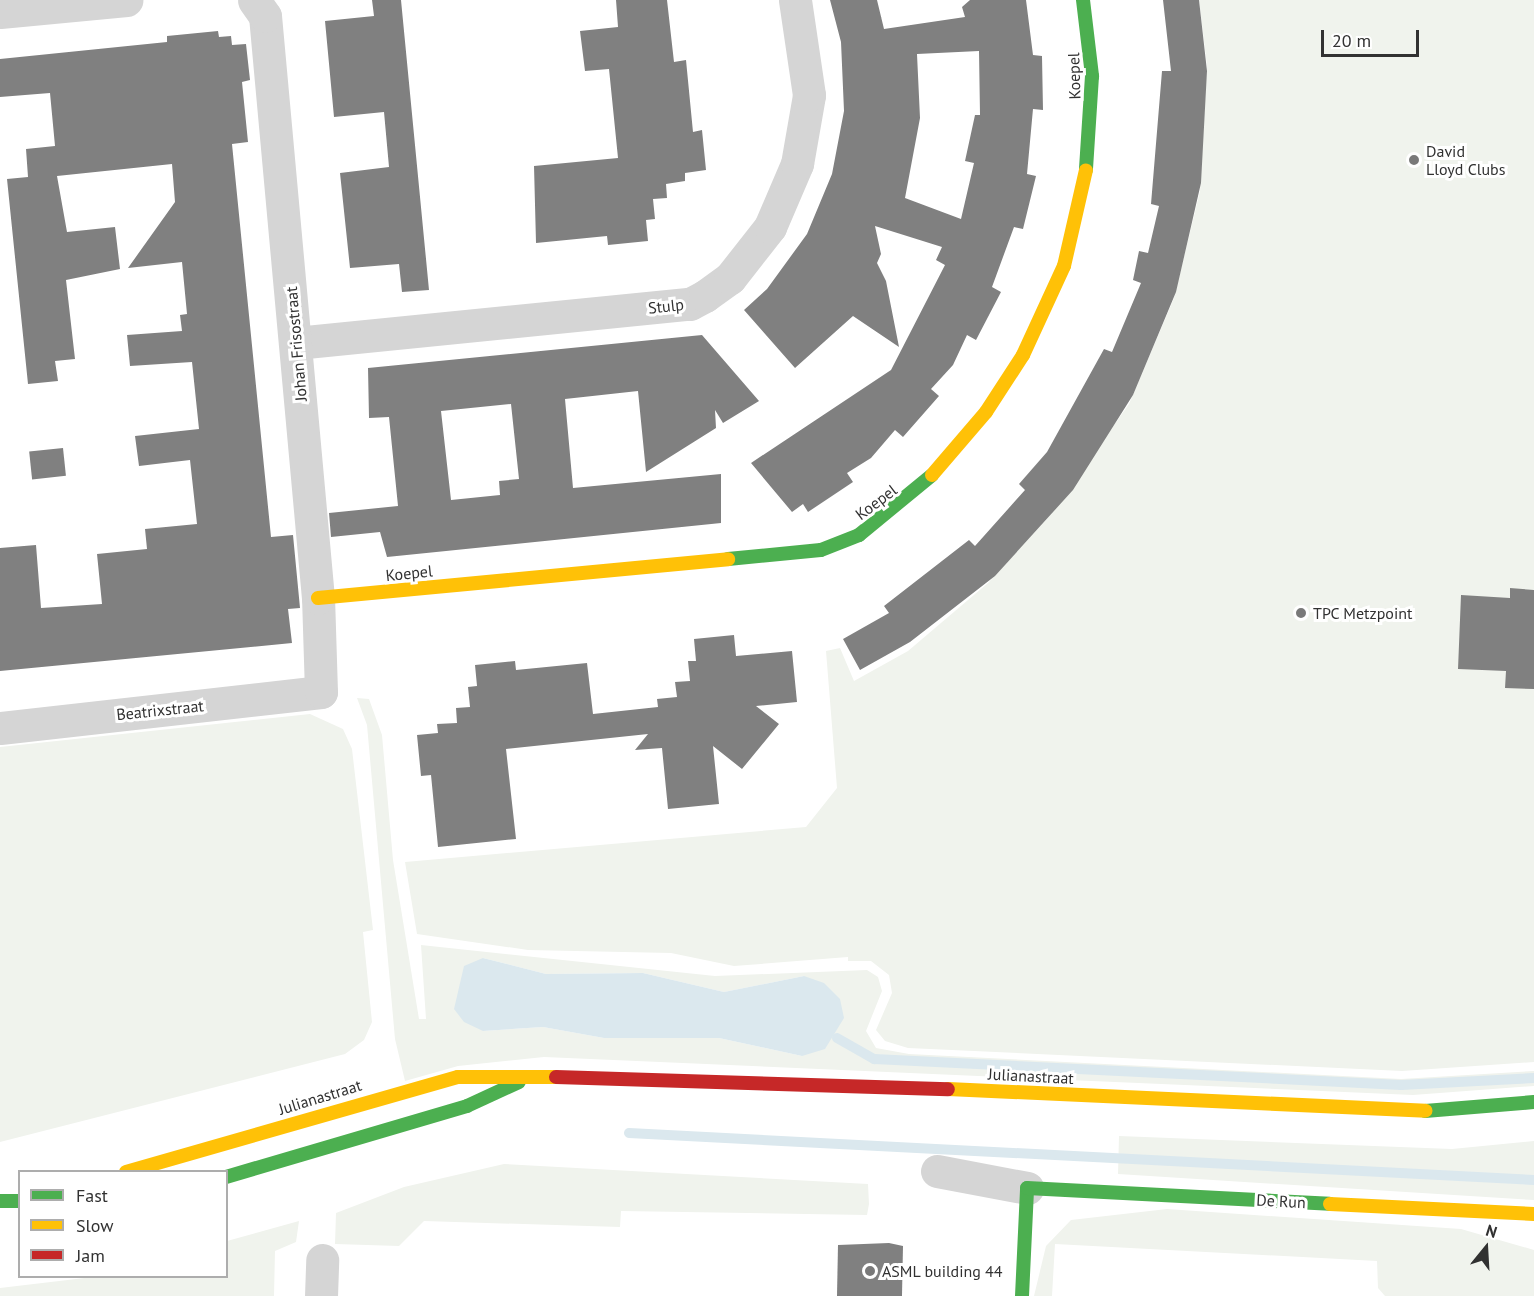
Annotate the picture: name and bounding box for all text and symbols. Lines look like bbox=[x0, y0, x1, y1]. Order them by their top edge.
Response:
scale bar bbox=[1324, 18, 1422, 56]
text: 20 m bbox=[1332, 29, 1371, 52]
street label: Koepel bbox=[1064, 52, 1084, 100]
place label: David Lloyd Clubs bbox=[1426, 141, 1505, 179]
marker: David Lloyd Clubs bbox=[1407, 153, 1421, 167]
street label: Johan Frisostraat bbox=[281, 286, 311, 402]
street label: Stulp bbox=[647, 295, 685, 317]
street label: Koepel bbox=[851, 480, 901, 524]
street label: Koepel bbox=[385, 561, 433, 585]
place label: TPC Metzpoint bbox=[1313, 603, 1413, 623]
marker: TPC Metzpoint bbox=[1294, 606, 1308, 620]
street label: Beatrixstraat bbox=[115, 696, 205, 724]
street label: Julianastraat bbox=[988, 1064, 1074, 1088]
street label: Julianastraat bbox=[276, 1075, 364, 1119]
legend bbox=[18, 1170, 228, 1278]
text: Fast bbox=[76, 1184, 108, 1207]
street label: De Run bbox=[1256, 1190, 1306, 1212]
text: Slow bbox=[76, 1214, 114, 1237]
north arrow bbox=[1456, 1218, 1516, 1278]
text: N bbox=[1483, 1220, 1500, 1242]
text: Jam bbox=[76, 1244, 105, 1267]
place label: ASML building 44 bbox=[882, 1261, 1003, 1281]
marker: ASML building 44 bbox=[863, 1264, 877, 1278]

